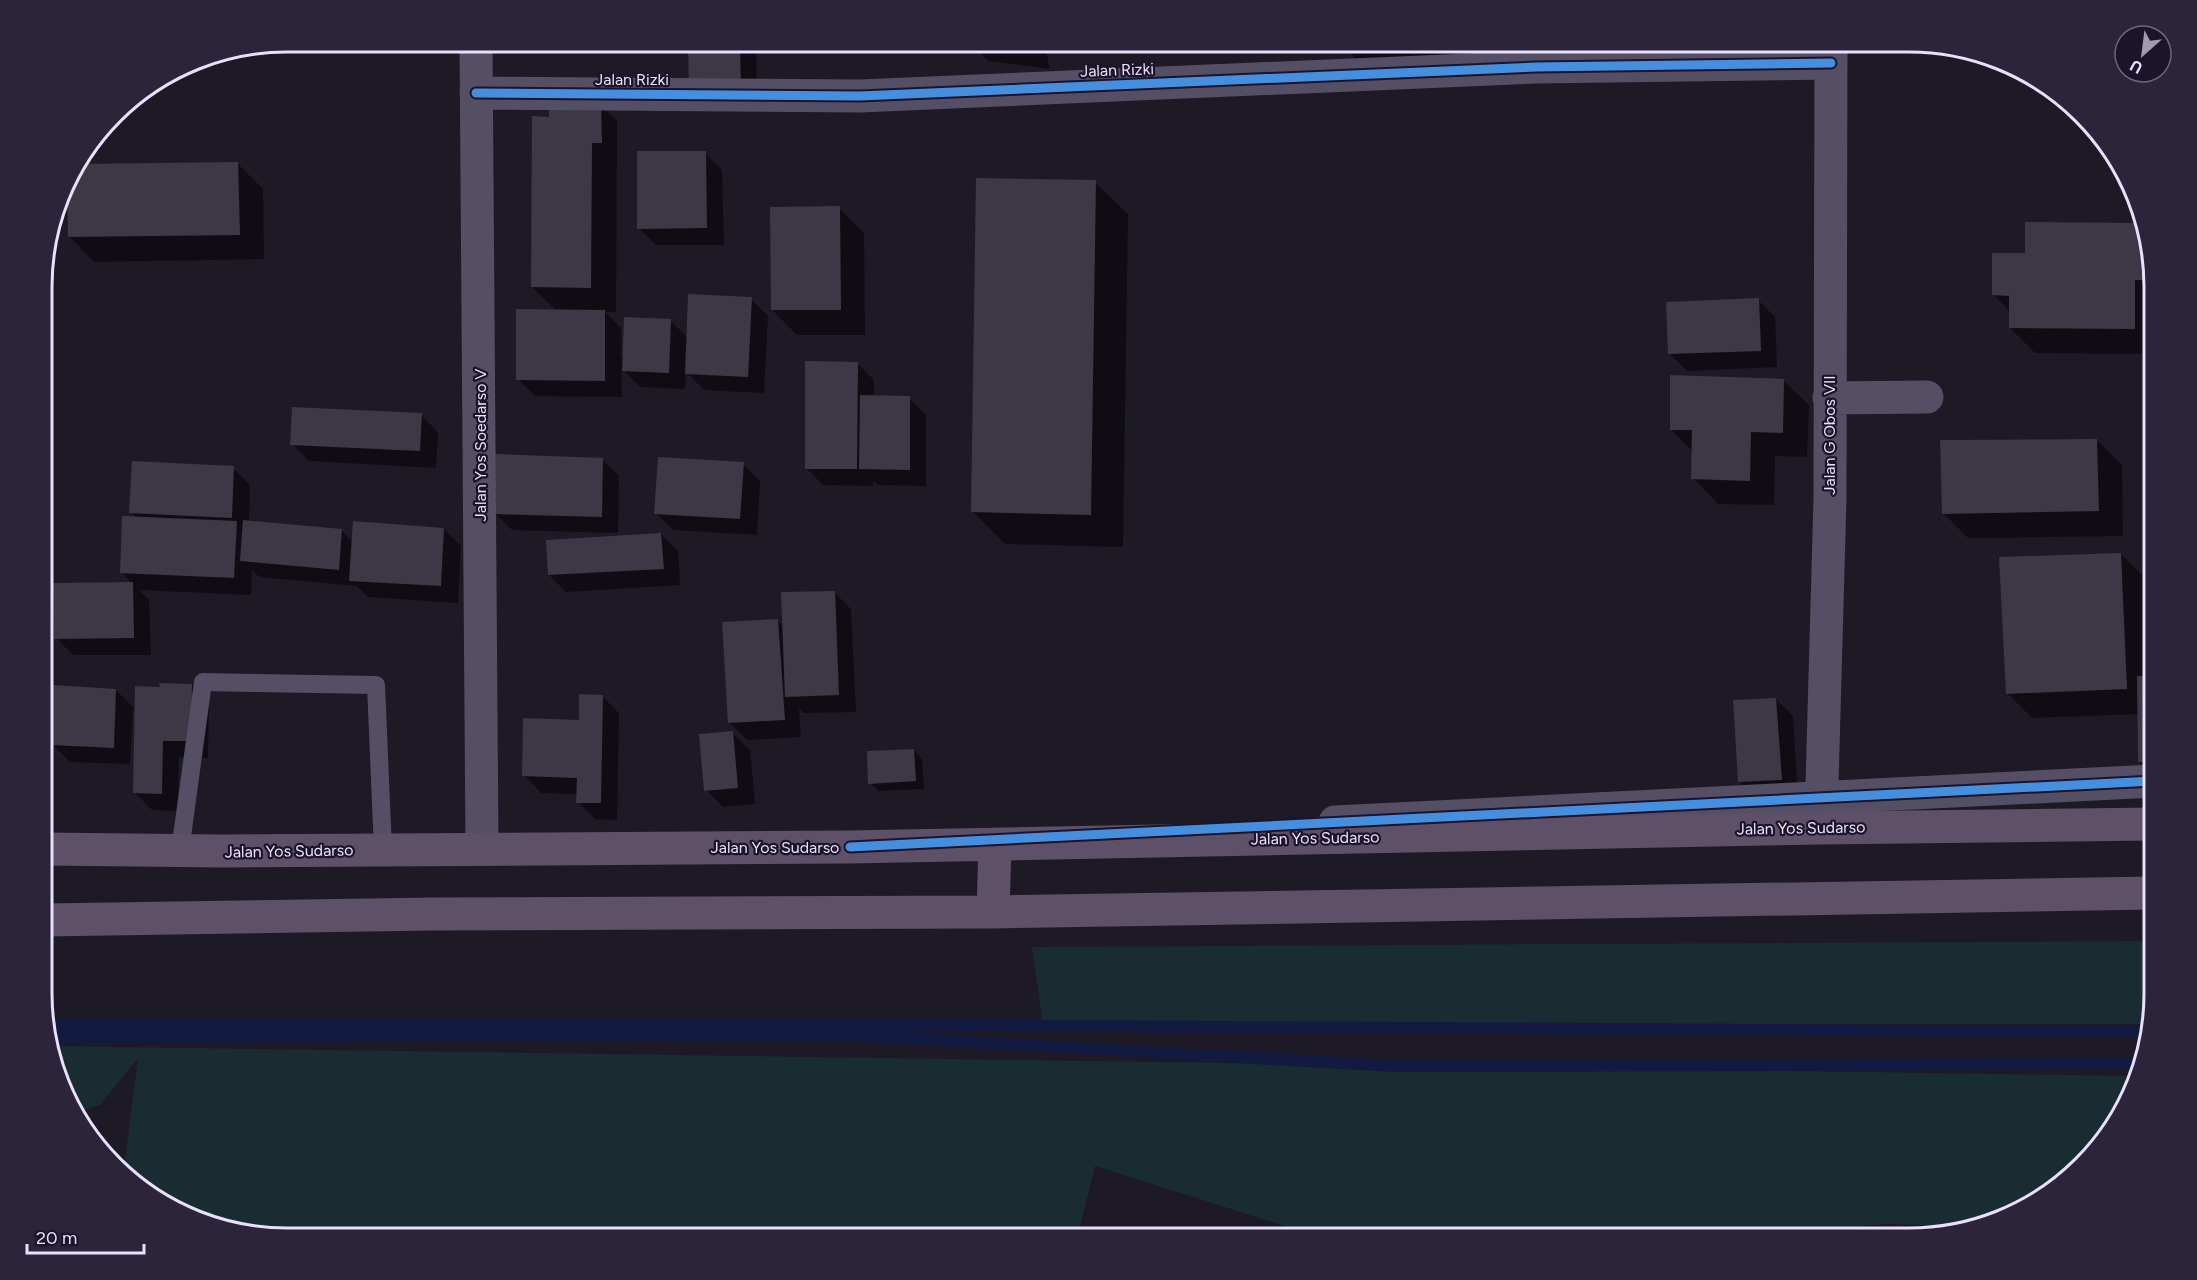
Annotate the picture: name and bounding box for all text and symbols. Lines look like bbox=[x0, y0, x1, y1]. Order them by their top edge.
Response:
north arrow bbox=[2113, 24, 2173, 84]
text: U bbox=[2127, 56, 2146, 78]
street label: Jalan Rizki bbox=[1080, 59, 1154, 81]
street label: Jalan Rizki bbox=[595, 70, 669, 89]
street label: Jalan Yos Soedarso V bbox=[471, 369, 490, 521]
street label: Jalan G Obos VII bbox=[1820, 375, 1839, 495]
street label: Jalan Yos Sudarso bbox=[1736, 817, 1866, 839]
street label: Jalan Yos Sudarso bbox=[1250, 827, 1380, 849]
street label: Jalan Yos Sudarso bbox=[711, 838, 839, 857]
street label: Jalan Yos Sudarso bbox=[224, 840, 354, 862]
scale bar bbox=[27, 1217, 144, 1255]
text: 20 m bbox=[36, 1227, 77, 1249]

